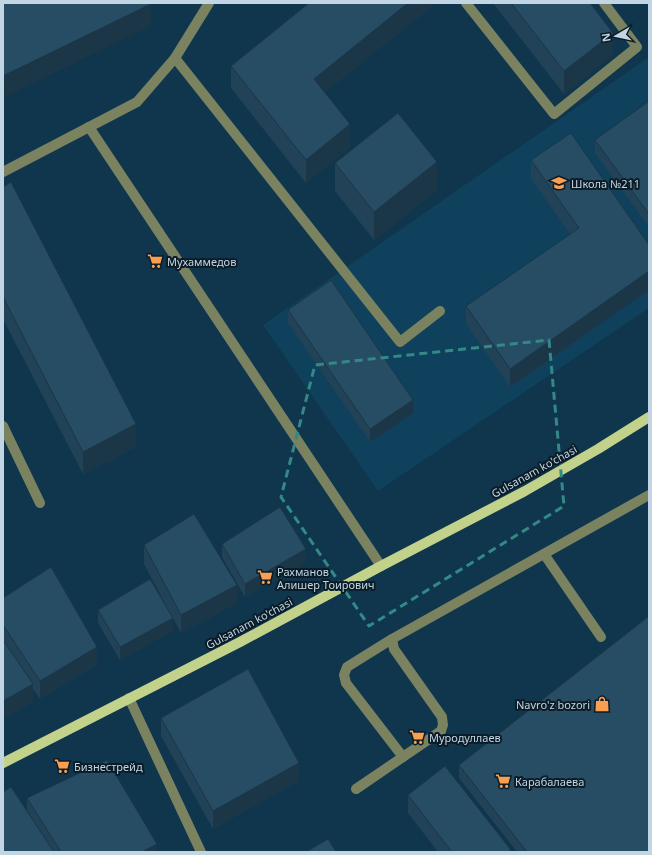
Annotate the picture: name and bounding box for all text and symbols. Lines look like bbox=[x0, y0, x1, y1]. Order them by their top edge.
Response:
north arrow bbox=[596, 16, 636, 56]
text: N bbox=[598, 32, 614, 43]
school or university icon: Школа №211 bbox=[550, 174, 568, 192]
place label: Школа №211 bbox=[571, 176, 640, 191]
supermarket icon: Мухаммедов bbox=[146, 252, 164, 270]
place label: Мухаммедов bbox=[167, 254, 236, 269]
street label: Gulsanam ko'chasi bbox=[488, 441, 580, 501]
place label: Рахманов Алишер Тоирович bbox=[277, 564, 375, 592]
supermarket icon: Рахманов Алишер Тоирович bbox=[256, 568, 274, 586]
street label: Gulsanam ko'chasi bbox=[203, 594, 295, 652]
shop icon: Navro'z bozori bbox=[593, 695, 611, 713]
place label: Navro'z bozori bbox=[516, 697, 590, 712]
supermarket icon: Муродуллаев bbox=[408, 728, 426, 746]
place label: Муродуллаев bbox=[429, 730, 501, 745]
supermarket icon: Бизнестрейд bbox=[53, 757, 71, 775]
place label: Бизнестрейд bbox=[74, 759, 143, 774]
supermarket icon: Карабалаева bbox=[494, 772, 512, 790]
place label: Карабалаева bbox=[515, 774, 584, 789]

